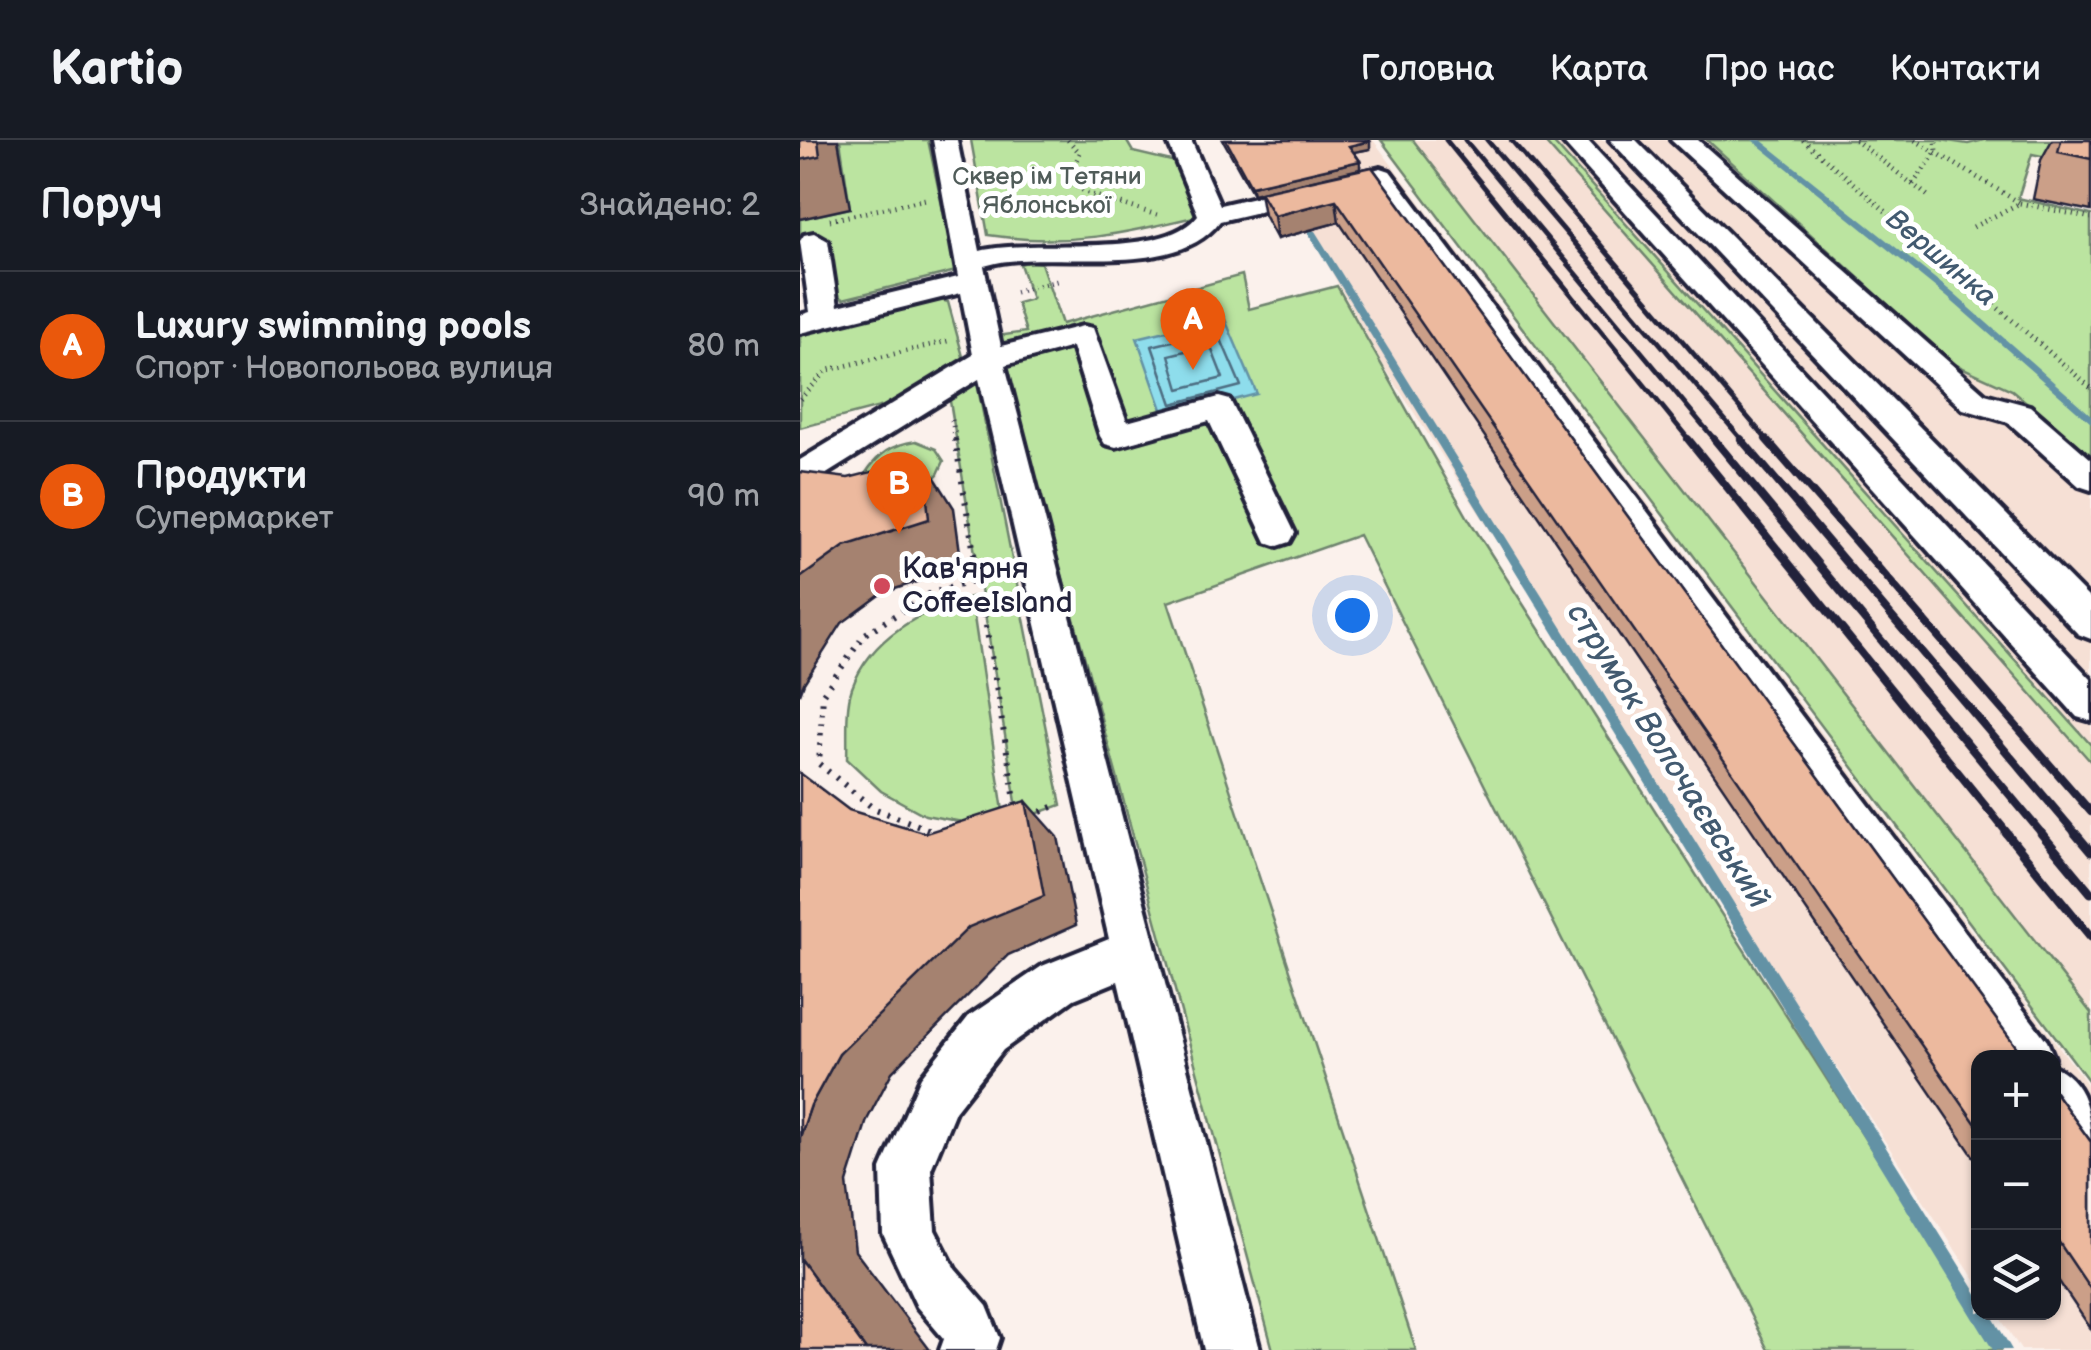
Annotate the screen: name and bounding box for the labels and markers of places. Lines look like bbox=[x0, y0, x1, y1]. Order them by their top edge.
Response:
pin: A bbox=[1160, 288, 1226, 370]
pin: B bbox=[866, 452, 932, 534]
place label: Кав'ярня CoffeeIsland bbox=[902, 551, 1073, 621]
marker: Кав'ярня CoffeeIsland bbox=[871, 575, 893, 597]

